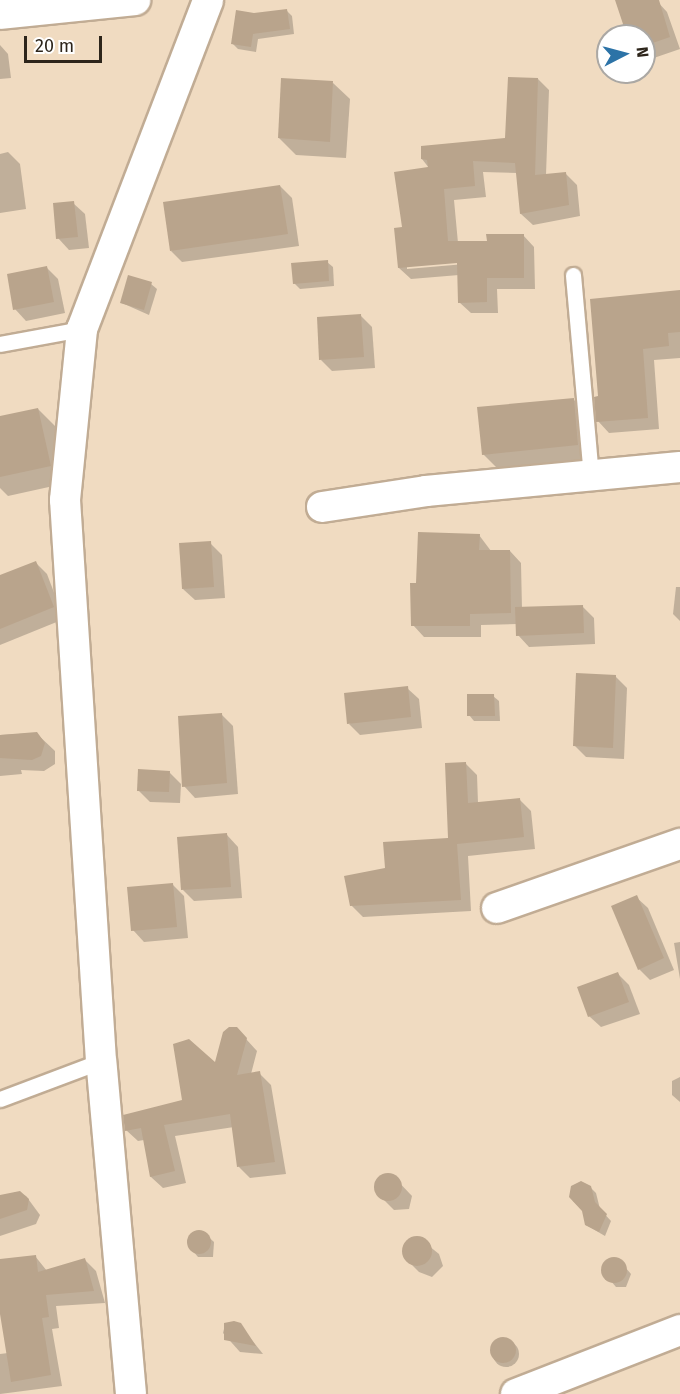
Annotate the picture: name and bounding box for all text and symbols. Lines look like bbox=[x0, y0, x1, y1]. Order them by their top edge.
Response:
scale bar bbox=[27, 24, 105, 62]
north arrow bbox=[596, 24, 656, 84]
text: 20 m bbox=[35, 35, 74, 57]
text: N bbox=[632, 46, 652, 59]

